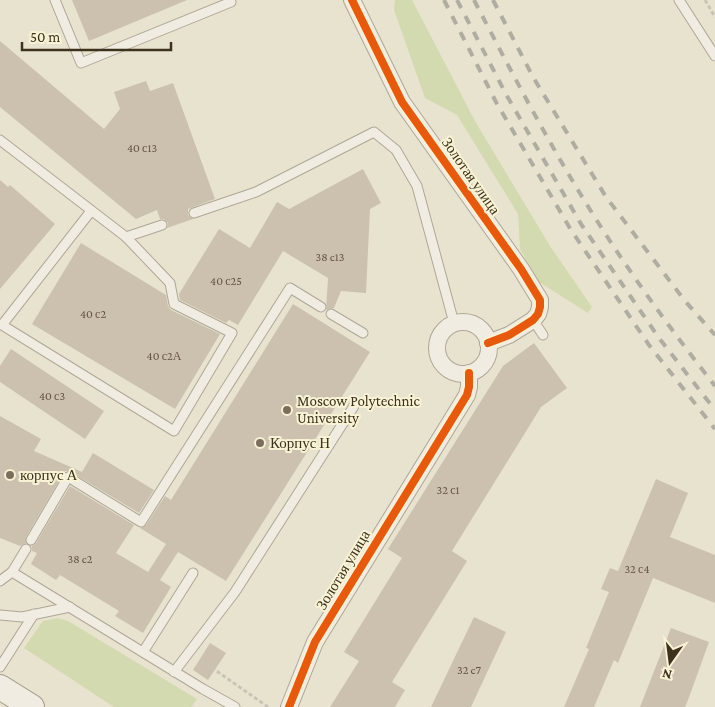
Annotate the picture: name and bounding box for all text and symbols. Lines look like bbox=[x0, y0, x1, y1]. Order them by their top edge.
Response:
scale bar bbox=[22, 20, 171, 52]
text: 50 m bbox=[30, 29, 60, 45]
street label: Золотая улица bbox=[439, 135, 503, 218]
house number: 40 с13 bbox=[127, 141, 157, 155]
house number: 38 c13 bbox=[315, 250, 345, 264]
house number: 40 с25 bbox=[210, 274, 242, 288]
house number: 40 с2 bbox=[80, 307, 106, 321]
house number: 40 с2А bbox=[147, 349, 182, 363]
house number: 40 с3 bbox=[39, 389, 65, 403]
place label: Moscow Polytechnic University bbox=[297, 393, 420, 427]
marker: Moscow Polytechnic University bbox=[281, 404, 293, 416]
place label: Корпус Н bbox=[270, 435, 330, 451]
marker: Корпус Н bbox=[254, 437, 266, 449]
place label: корпус А bbox=[20, 467, 78, 483]
marker: корпус А bbox=[4, 469, 16, 481]
house number: 32 с1 bbox=[437, 483, 459, 497]
street label: Золотая улица bbox=[313, 527, 373, 613]
house number: 38 c2 bbox=[67, 552, 93, 566]
house number: 32 с4 bbox=[624, 562, 650, 576]
north arrow bbox=[645, 637, 695, 687]
house number: 32 c7 bbox=[457, 663, 481, 677]
text: N bbox=[660, 666, 673, 684]

